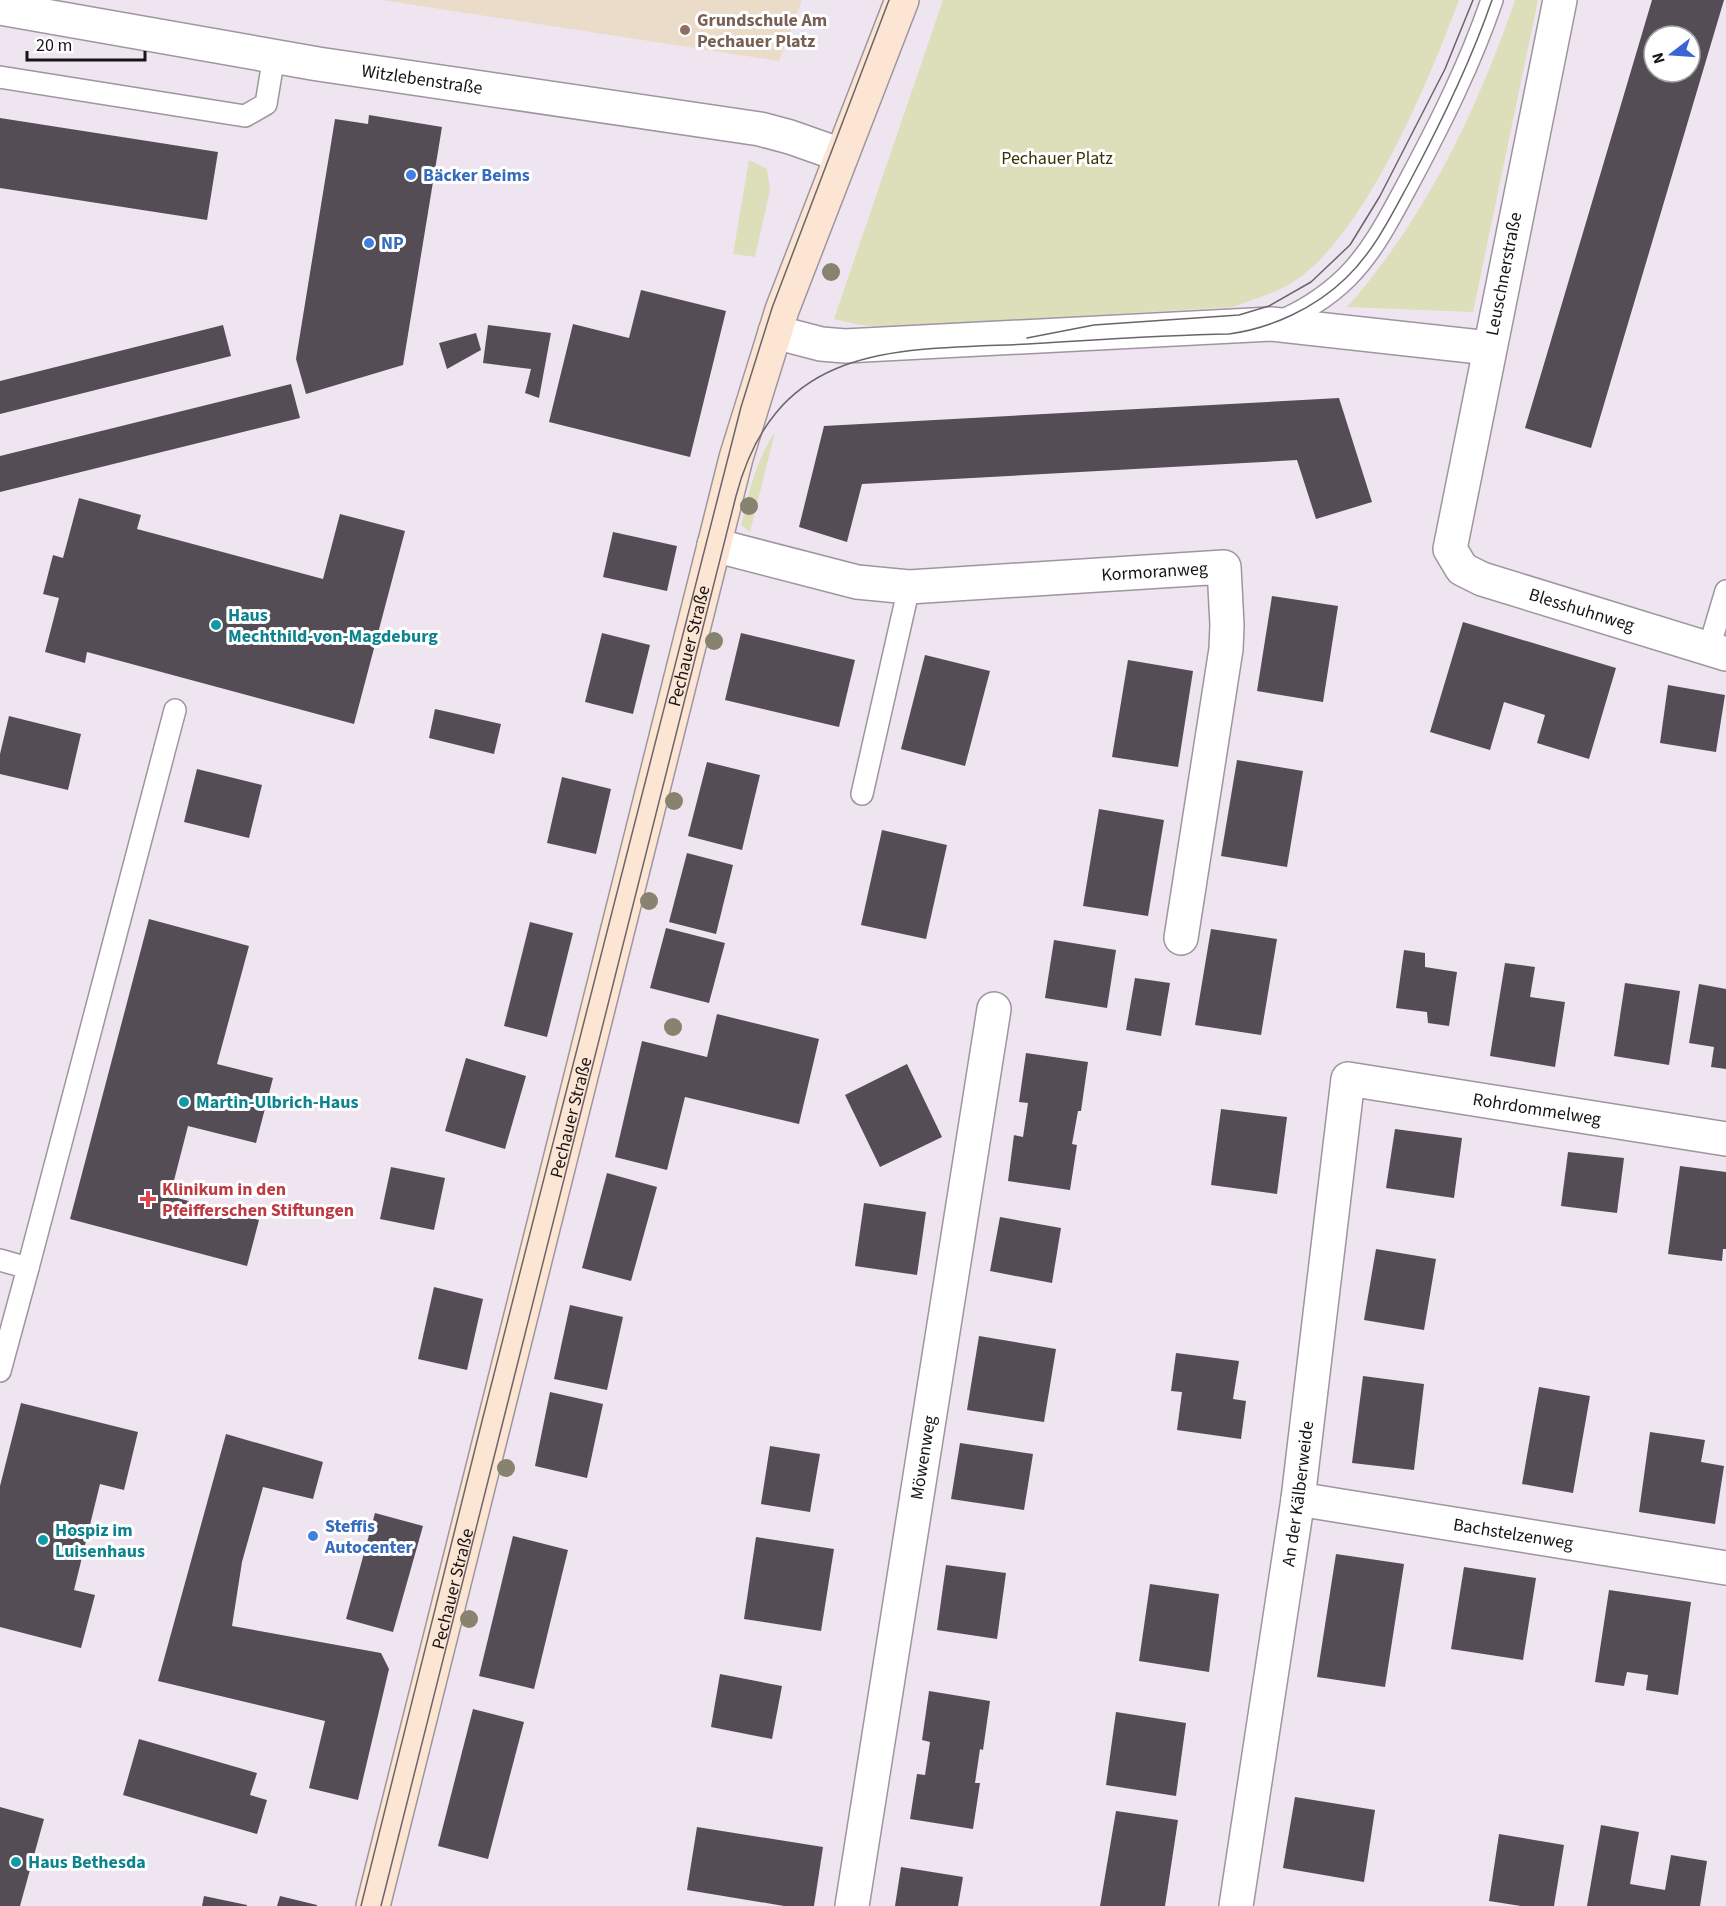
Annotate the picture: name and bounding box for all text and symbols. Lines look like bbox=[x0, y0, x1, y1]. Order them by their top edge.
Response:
place label: Grundschule Am Pechauer Platz bbox=[697, 8, 827, 54]
marker: Grundschule Am Pechauer Platz bbox=[678, 23, 692, 37]
scale bar bbox=[27, 24, 146, 62]
north arrow bbox=[1642, 24, 1702, 84]
text: 20 m bbox=[36, 33, 72, 58]
text: N bbox=[1647, 50, 1671, 66]
street label: Witzlebenstraße bbox=[360, 58, 484, 101]
park label: Pechauer Platz bbox=[1001, 146, 1113, 171]
place label: Bäcker Beims bbox=[423, 163, 530, 188]
marker: Bäcker Beims bbox=[404, 168, 418, 182]
street label: Leuschnerstraße bbox=[1480, 210, 1528, 338]
place label: NP bbox=[381, 231, 404, 256]
marker: NP bbox=[362, 236, 376, 250]
street label: Kormoranweg bbox=[1101, 556, 1208, 587]
street label: Blesshuhnweg bbox=[1526, 582, 1638, 638]
street label: Pechauer Straße bbox=[662, 583, 716, 709]
place label: Haus Mechthild-von-Magdeburg bbox=[228, 603, 438, 649]
marker: Haus Mechthild-von-Magdeburg bbox=[209, 618, 223, 632]
street label: Pechauer Straße bbox=[544, 1054, 598, 1181]
street label: Rohrdommelweg bbox=[1471, 1086, 1603, 1131]
place label: Martin-Ulbrich-Haus bbox=[196, 1090, 359, 1115]
marker: Martin-Ulbrich-Haus bbox=[177, 1095, 191, 1109]
place label: Klinikum in den Pfeifferschen Stiftungen bbox=[162, 1177, 354, 1223]
marker: Klinikum in den Pfeifferschen Stiftungen bbox=[139, 1190, 157, 1208]
street label: Möwenweg bbox=[904, 1414, 942, 1502]
street label: An der Kälberweide bbox=[1275, 1419, 1320, 1568]
street label: Bachstelzenweg bbox=[1451, 1512, 1575, 1556]
place label: Steffis Autocenter bbox=[324, 1514, 413, 1560]
place label: Hospiz im Luisenhaus bbox=[55, 1518, 145, 1564]
street label: Pechauer Straße bbox=[425, 1526, 480, 1652]
marker: Steffis Autocenter bbox=[306, 1529, 320, 1543]
marker: Hospiz im Luisenhaus bbox=[36, 1533, 50, 1547]
place label: Haus Bethesda bbox=[28, 1850, 146, 1875]
marker: Haus Bethesda bbox=[9, 1855, 23, 1869]

